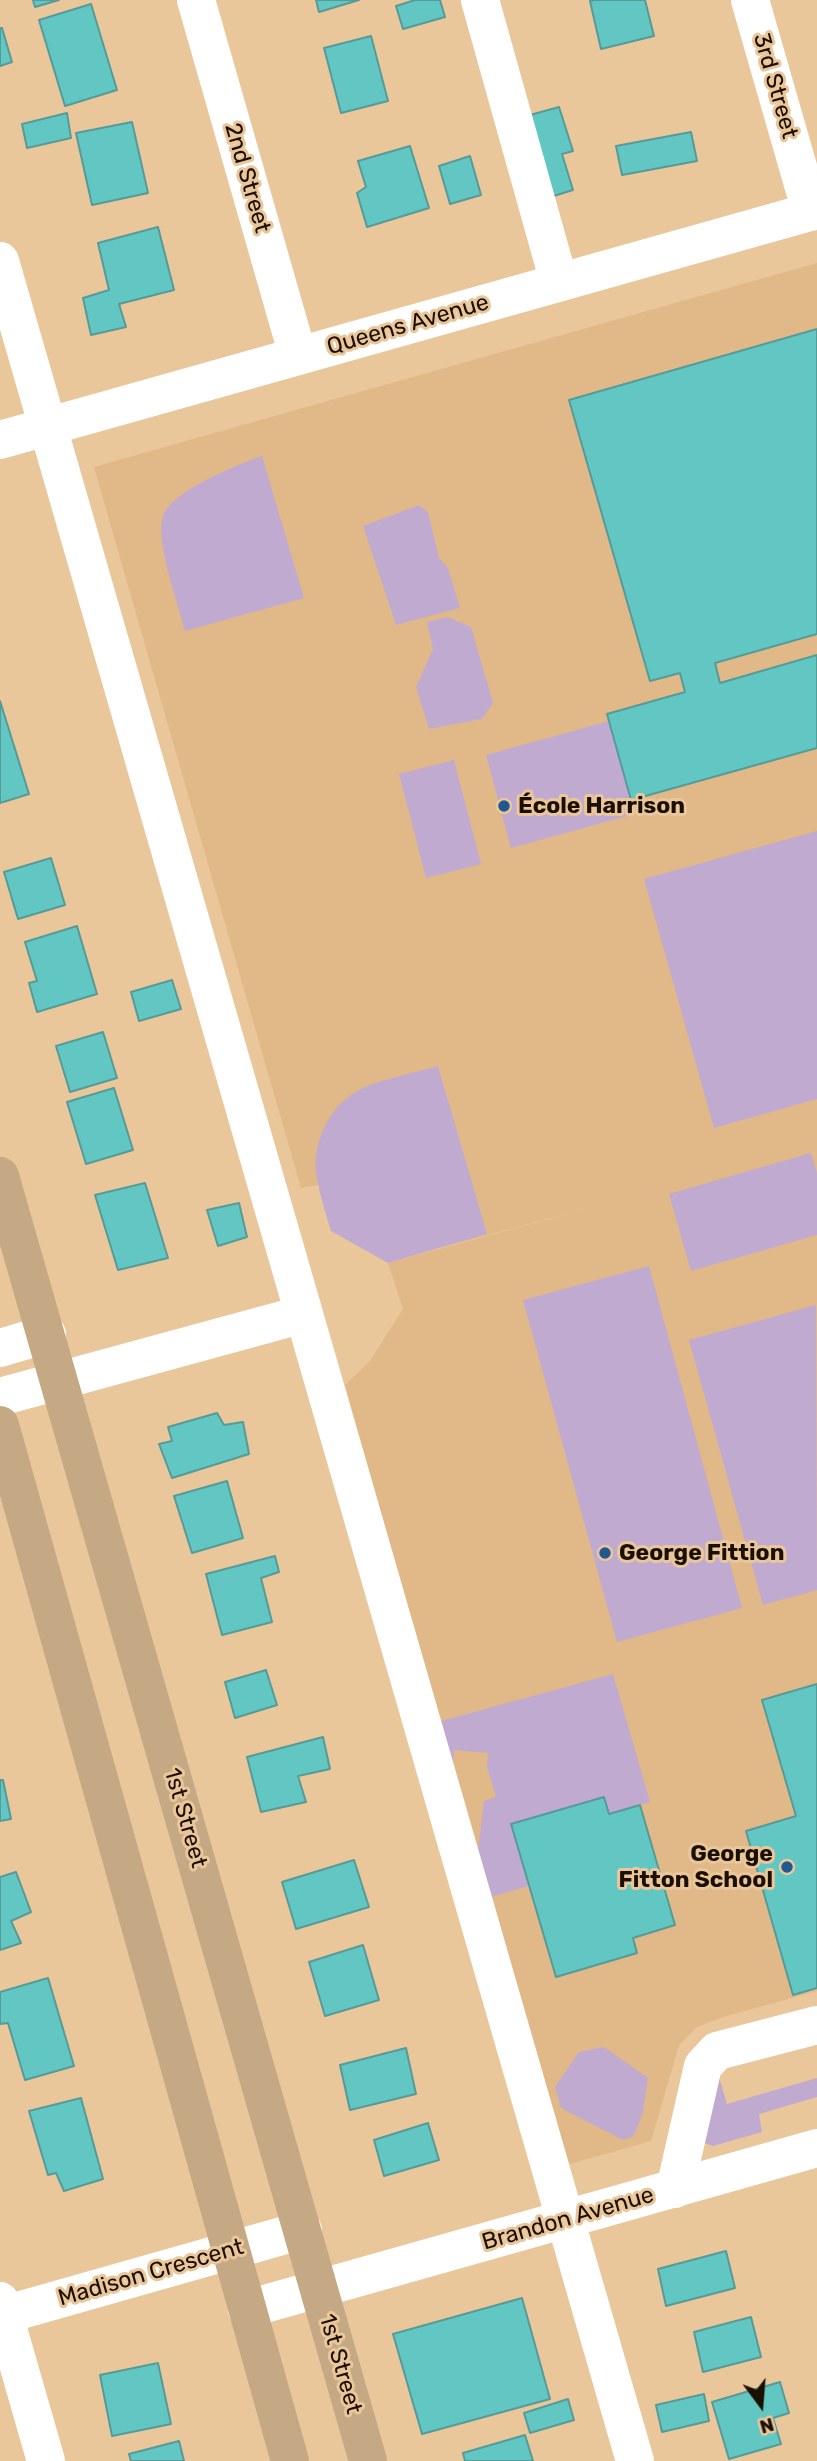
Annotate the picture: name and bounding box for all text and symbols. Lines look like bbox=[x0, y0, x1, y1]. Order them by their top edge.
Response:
street label: 3rd Street bbox=[747, 30, 803, 142]
street label: 2nd Street bbox=[218, 120, 276, 236]
street label: Queens Avenue bbox=[324, 289, 492, 361]
place label: École Harrison bbox=[518, 792, 685, 820]
marker: École Harrison bbox=[496, 798, 512, 814]
place label: George Fittion bbox=[619, 1539, 784, 1567]
marker: George Fittion bbox=[597, 1545, 613, 1561]
street label: 1st Street bbox=[158, 1765, 212, 1871]
place label: George Fitton School bbox=[619, 1840, 773, 1894]
marker: George Fitton School bbox=[779, 1859, 795, 1875]
street label: Brandon Avenue bbox=[479, 2181, 657, 2257]
street label: Madison Crescent bbox=[55, 2233, 247, 2313]
street label: 1st Street bbox=[313, 2311, 367, 2417]
north arrow bbox=[726, 2370, 796, 2440]
text: N bbox=[757, 2413, 777, 2439]

